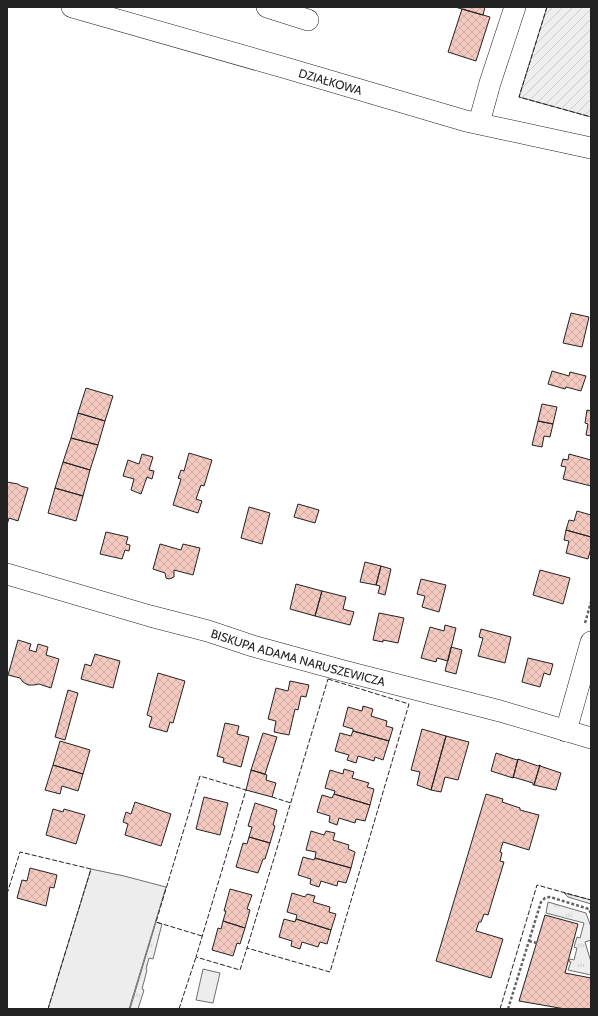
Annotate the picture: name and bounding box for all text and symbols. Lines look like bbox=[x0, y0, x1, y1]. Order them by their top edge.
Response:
street label: DZIAŁKOWA bbox=[297, 65, 365, 98]
street label: BISKUPA ADAMA NARUSZEWICZA bbox=[209, 625, 388, 689]

